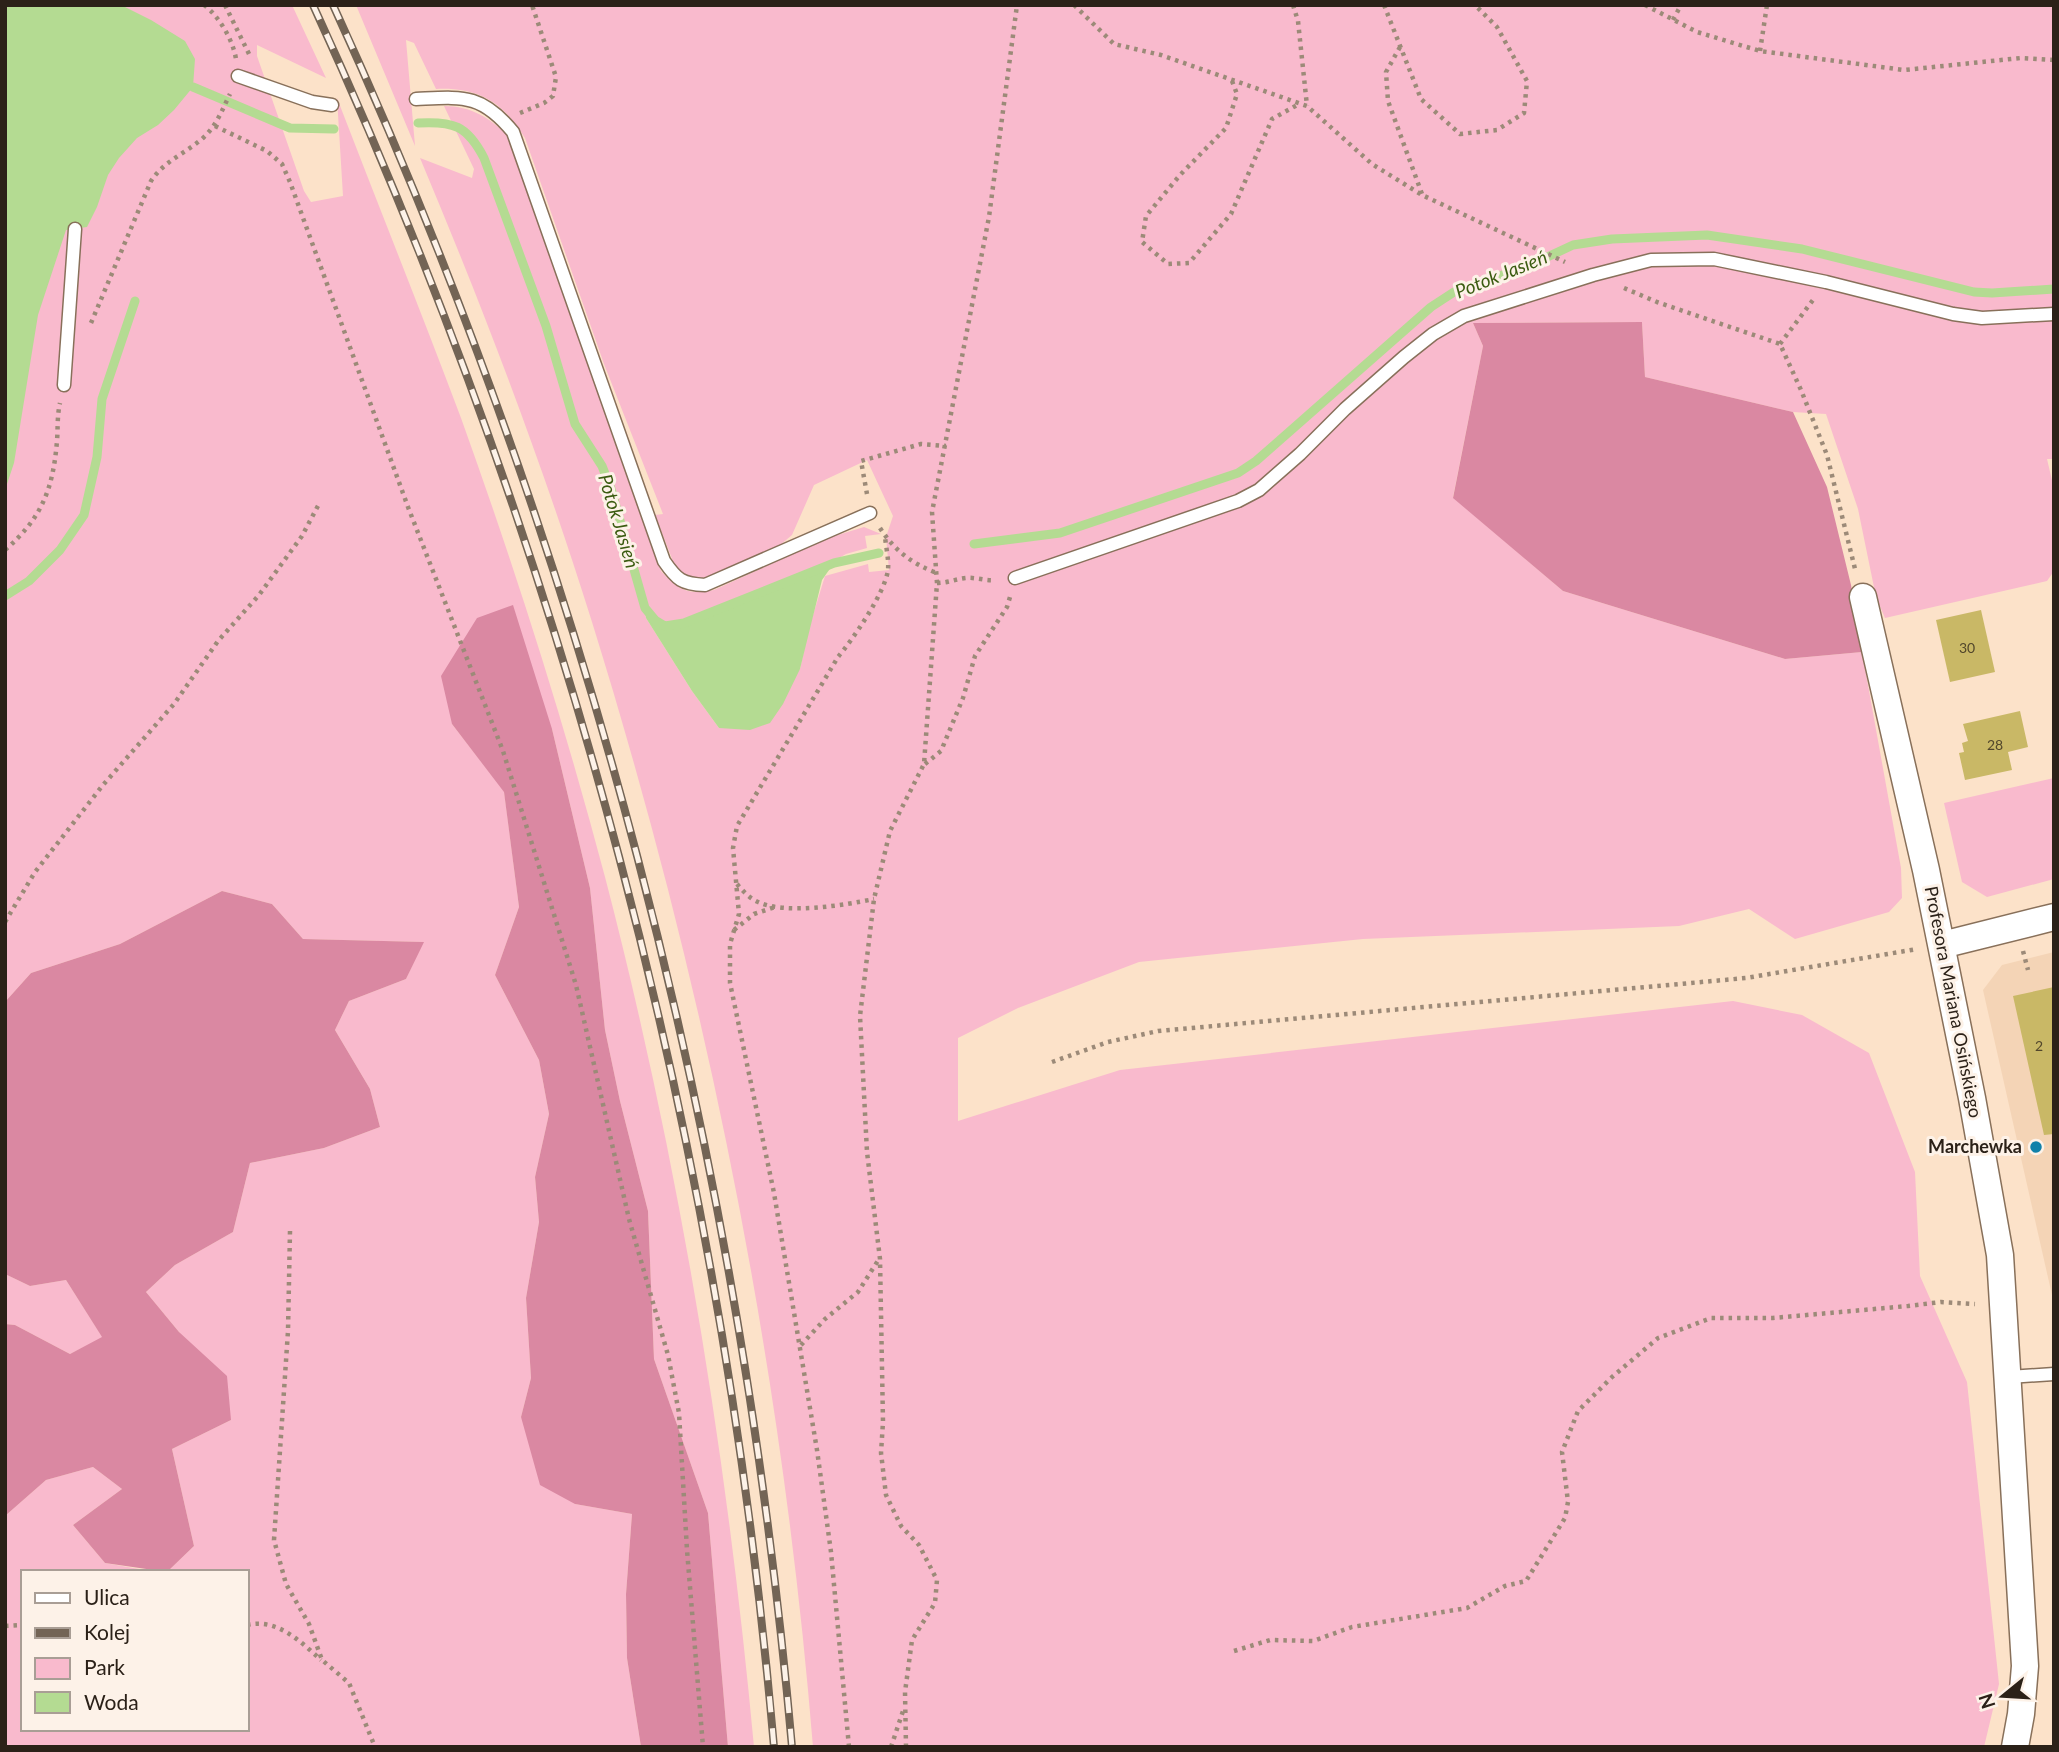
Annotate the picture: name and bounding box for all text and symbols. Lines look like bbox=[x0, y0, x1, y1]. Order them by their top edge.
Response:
water label: Potok Jasień bbox=[1451, 245, 1550, 302]
water label: Potok Jasień bbox=[594, 471, 645, 571]
house number: 30 bbox=[1959, 639, 1975, 656]
house number: 28 bbox=[1987, 736, 2003, 753]
street label: Profesora Mariana Osińskiego bbox=[1921, 884, 1987, 1120]
house number: 2 bbox=[2035, 1037, 2043, 1054]
place label: Marchewka bbox=[1928, 1135, 2022, 1157]
marker: Marchewka bbox=[2028, 1139, 2044, 1155]
legend bbox=[21, 1570, 248, 1731]
text: Ulica bbox=[84, 1584, 130, 1609]
text: Kolej bbox=[84, 1619, 130, 1644]
text: Park bbox=[84, 1654, 125, 1679]
north arrow bbox=[1968, 1661, 2038, 1731]
text: Woda bbox=[84, 1689, 139, 1714]
text: N bbox=[1973, 1691, 2000, 1712]

